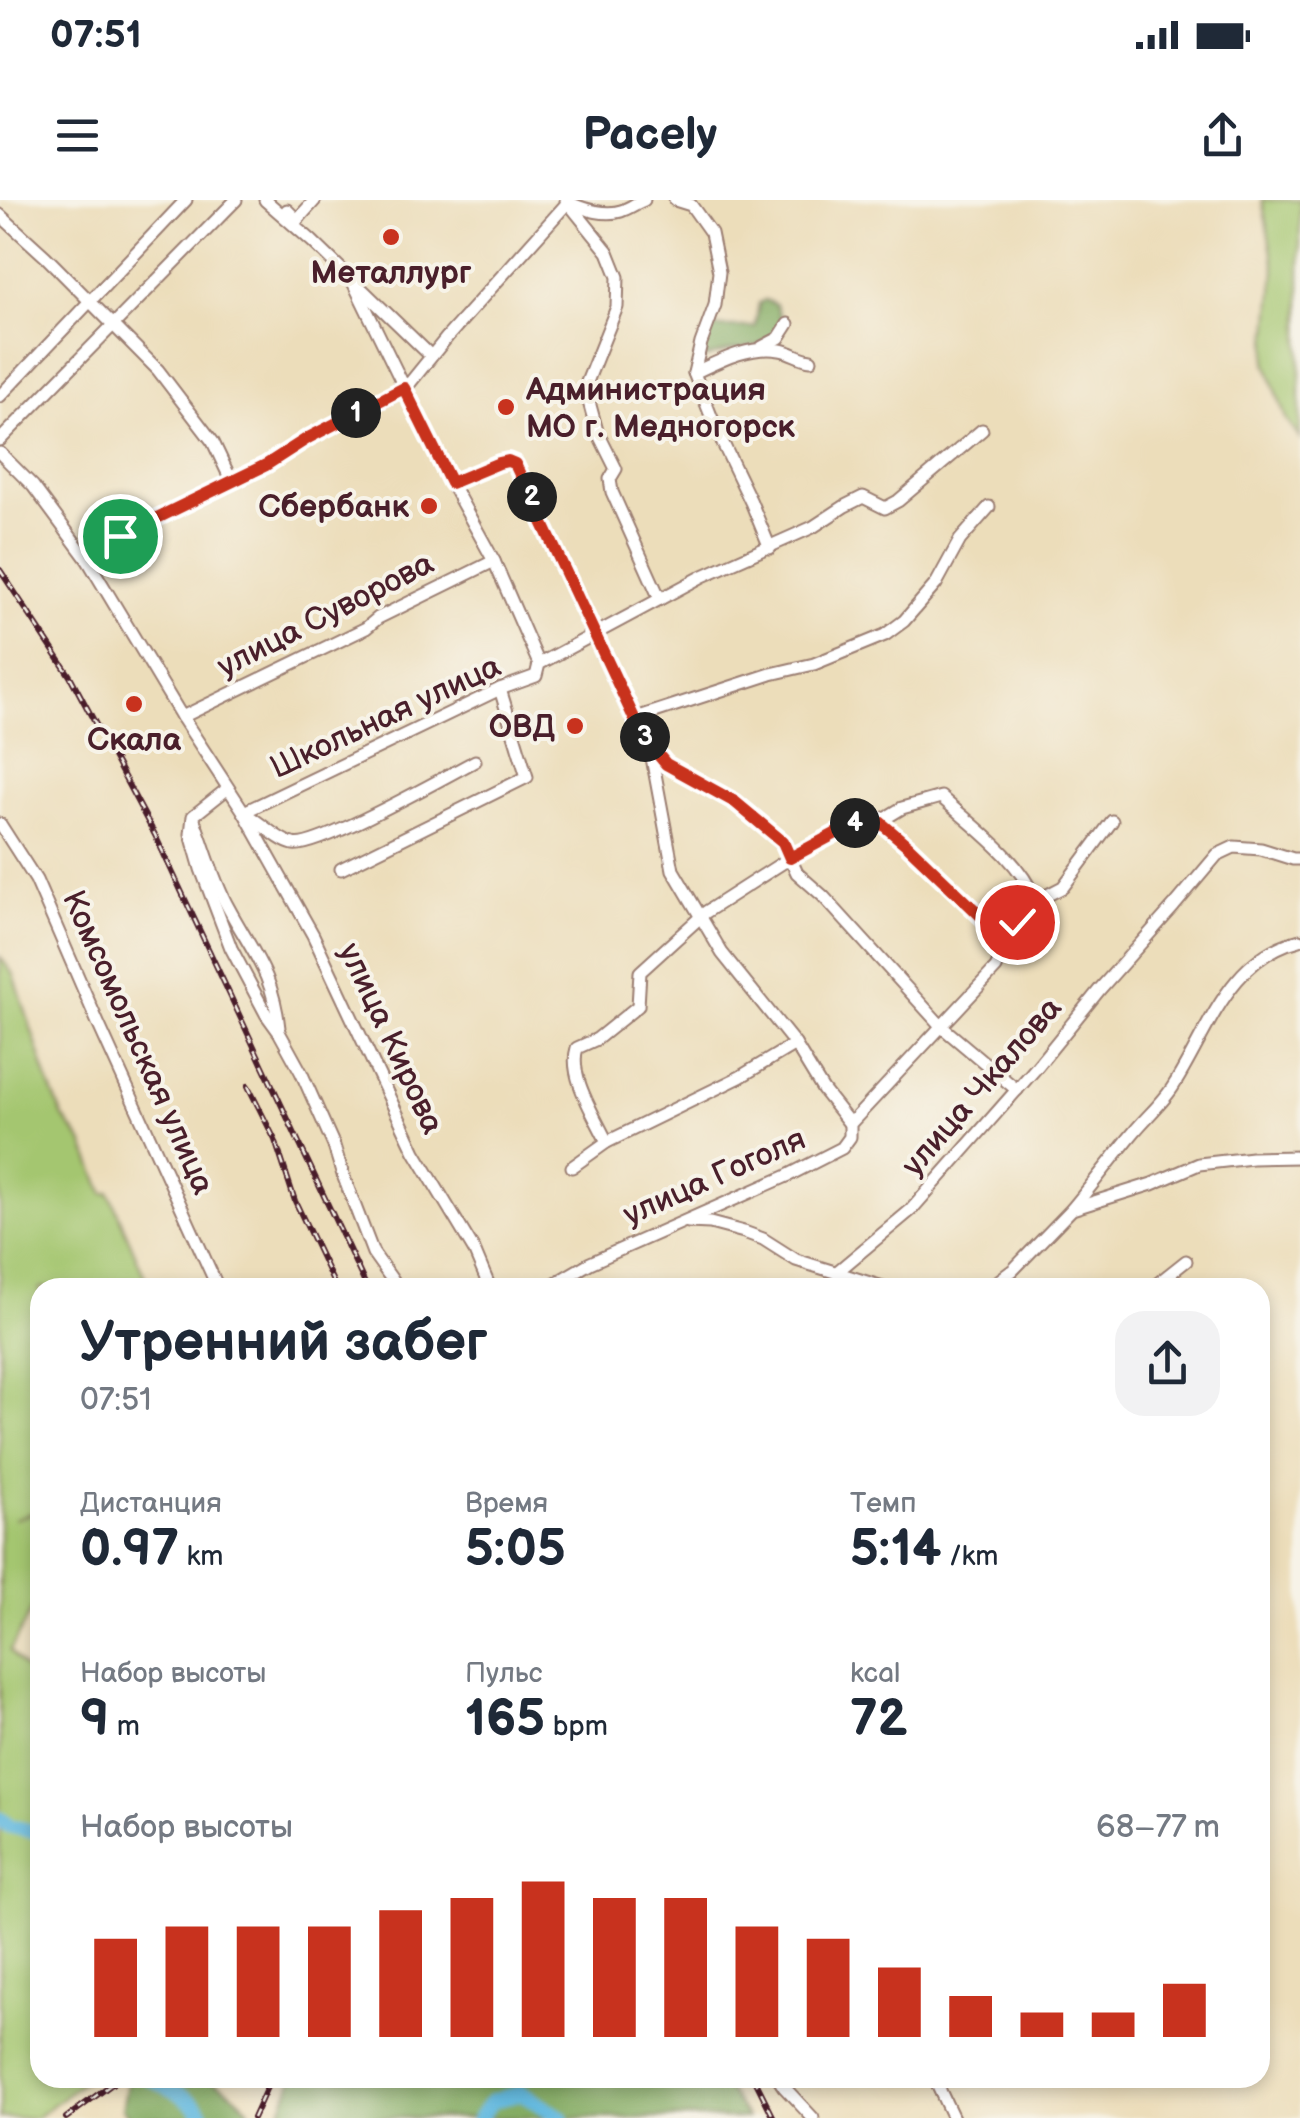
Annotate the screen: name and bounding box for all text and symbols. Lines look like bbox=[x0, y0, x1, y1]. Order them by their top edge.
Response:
text: 07:51 bbox=[50, 13, 142, 58]
icon: menu bbox=[50, 108, 105, 163]
text: Pacely bbox=[583, 108, 717, 163]
icon: share bbox=[1195, 108, 1250, 163]
marker: Металлург bbox=[380, 226, 402, 248]
place label: Металлург bbox=[311, 254, 472, 293]
place label: Администрация МО г. Медногорск bbox=[525, 371, 796, 447]
pin: 1 bbox=[331, 388, 381, 438]
text: 1 bbox=[350, 396, 362, 429]
marker: Администрация МО г. Медногорск bbox=[495, 396, 517, 418]
pin: 2 bbox=[507, 472, 557, 522]
text: 2 bbox=[524, 480, 540, 513]
place label: Сбербанк bbox=[258, 488, 410, 527]
pin bbox=[78, 494, 163, 579]
marker: Сбербанк bbox=[418, 495, 440, 517]
icon: arrive bbox=[93, 509, 148, 564]
street label: улица Суворова bbox=[211, 544, 440, 687]
street label: Школьная улица bbox=[264, 647, 507, 788]
marker: Скала bbox=[123, 693, 145, 715]
place label: ОВД bbox=[489, 708, 556, 747]
pin: 3 bbox=[620, 712, 670, 762]
marker: ОВД bbox=[564, 715, 586, 737]
text: 3 bbox=[637, 720, 653, 753]
place label: Скала bbox=[87, 721, 182, 760]
pin: 4 bbox=[830, 798, 880, 848]
text: 4 bbox=[847, 806, 863, 839]
pin bbox=[975, 880, 1060, 965]
street label: Комсомольская улица bbox=[53, 885, 222, 1201]
icon: check bbox=[990, 895, 1045, 950]
street label: улица Кирова bbox=[329, 937, 452, 1140]
street label: улица Чкалова bbox=[894, 989, 1071, 1184]
street label: улица Гоголя bbox=[617, 1120, 812, 1235]
text: Утренний забег bbox=[80, 1310, 488, 1377]
button: share bbox=[1115, 1311, 1220, 1416]
text: 07:51 bbox=[80, 1381, 152, 1420]
text: Дистанция bbox=[80, 1487, 222, 1520]
text: Время bbox=[465, 1487, 548, 1520]
text: Темп bbox=[850, 1487, 917, 1520]
text: 0.97 bbox=[80, 1520, 179, 1580]
text: 5:05 bbox=[465, 1520, 566, 1580]
text: 5:14 bbox=[850, 1520, 941, 1580]
text: km bbox=[179, 1540, 224, 1573]
text: /km bbox=[941, 1540, 998, 1573]
text: Набор высоты bbox=[80, 1657, 266, 1690]
text: Пульс bbox=[465, 1657, 542, 1690]
text: kcal bbox=[850, 1657, 900, 1690]
text: 9 bbox=[80, 1690, 109, 1750]
text: 165 bbox=[465, 1690, 545, 1750]
text: 72 bbox=[850, 1690, 908, 1750]
text: m bbox=[109, 1710, 140, 1743]
text: bpm bbox=[545, 1710, 608, 1743]
text: Набор высоты bbox=[80, 1808, 293, 1847]
text: 68–77 m bbox=[1096, 1808, 1220, 1847]

